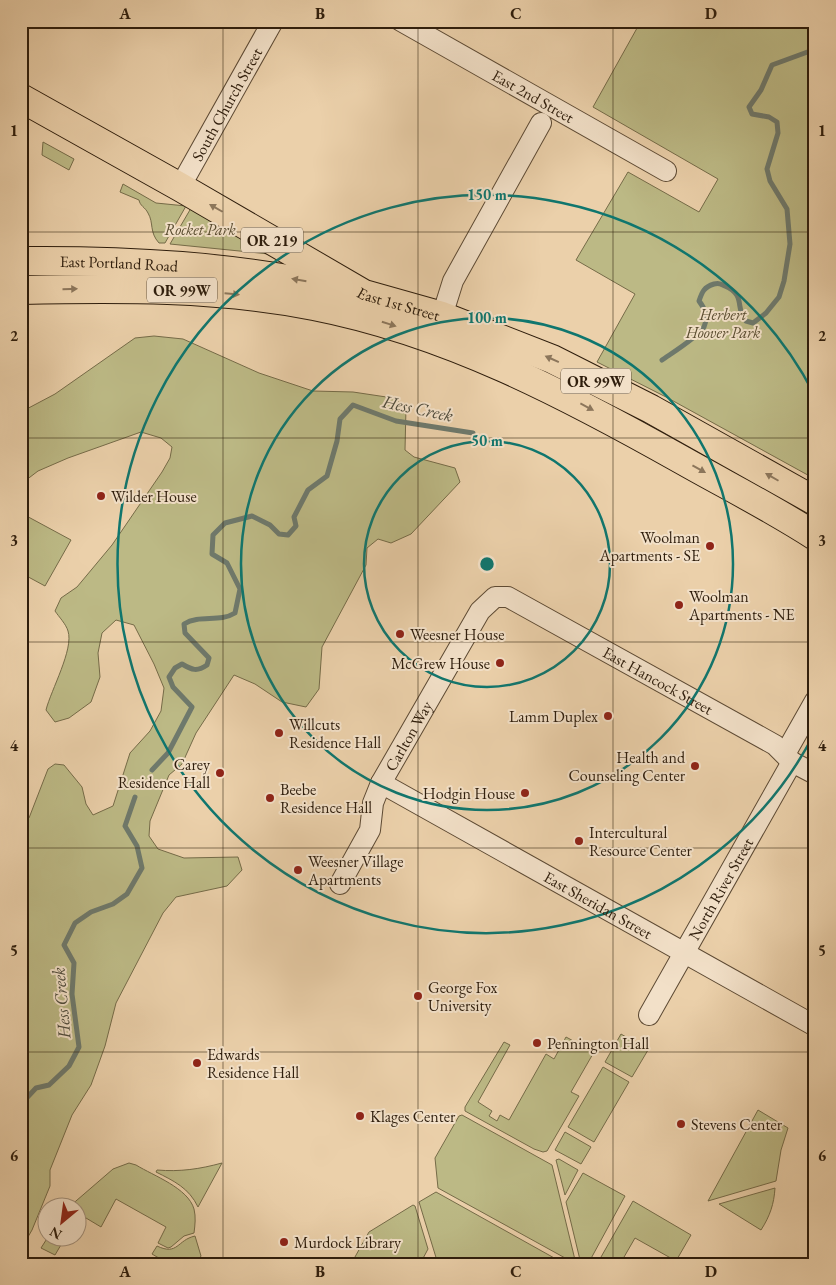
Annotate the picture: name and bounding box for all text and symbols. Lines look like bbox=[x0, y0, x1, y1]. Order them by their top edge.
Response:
text: A bbox=[118, 3, 131, 24]
text: B bbox=[315, 3, 325, 24]
text: C bbox=[510, 3, 522, 24]
text: D bbox=[705, 3, 717, 24]
street label: South Church Street bbox=[186, 44, 267, 165]
street label: East 2nd Street bbox=[488, 64, 578, 127]
text: 1 bbox=[10, 120, 18, 141]
text: 1 bbox=[818, 120, 826, 141]
text: 150 m bbox=[467, 185, 507, 204]
one-way arrow bbox=[209, 203, 222, 212]
park label: Rocket Park bbox=[164, 219, 237, 240]
road number: OR 219 bbox=[241, 228, 303, 252]
street label: East Portland Road bbox=[60, 250, 180, 276]
one-way arrow bbox=[290, 276, 306, 284]
road number: OR 99W bbox=[147, 278, 217, 302]
street label: East 1st Street bbox=[353, 282, 442, 325]
one-way arrow bbox=[62, 285, 78, 293]
one-way arrow bbox=[225, 290, 241, 298]
park label: Herbert Hoover Park bbox=[685, 304, 761, 343]
text: 100 m bbox=[467, 308, 507, 327]
one-way arrow bbox=[382, 320, 397, 328]
text: 2 bbox=[10, 325, 19, 346]
text: 2 bbox=[818, 325, 827, 346]
one-way arrow bbox=[545, 355, 559, 363]
road number: OR 99W bbox=[561, 368, 631, 394]
water label: Hess Creek bbox=[380, 389, 455, 427]
one-way arrow bbox=[579, 403, 594, 411]
text: 50 m bbox=[471, 431, 503, 450]
one-way arrow bbox=[692, 465, 706, 474]
one-way arrow bbox=[766, 472, 779, 481]
place label: Wilder House bbox=[111, 486, 197, 507]
marker: Wilder House bbox=[95, 490, 107, 502]
place label: Woolman Apartments - SE bbox=[599, 527, 701, 566]
text: 3 bbox=[10, 530, 18, 551]
text: 3 bbox=[818, 530, 826, 551]
marker: Woolman Apartments - SE bbox=[704, 540, 716, 552]
centre of rings bbox=[478, 555, 496, 573]
place label: Woolman Apartments - NE bbox=[688, 586, 795, 625]
marker: Woolman Apartments - NE bbox=[673, 599, 685, 611]
place label: Weesner House bbox=[410, 624, 505, 645]
marker: Weesner House bbox=[394, 628, 406, 640]
street label: East Hancock Street bbox=[599, 641, 717, 719]
place label: McGrew House bbox=[391, 653, 490, 674]
marker: McGrew House bbox=[494, 657, 506, 669]
street label: Carlton Way bbox=[380, 696, 437, 775]
place label: Lamm Duplex bbox=[509, 706, 598, 727]
marker: Lamm Duplex bbox=[602, 710, 614, 722]
place label: Willcuts Residence Hall bbox=[289, 714, 381, 753]
marker: Willcuts Residence Hall bbox=[273, 727, 285, 739]
text: 4 bbox=[10, 735, 19, 756]
text: 4 bbox=[818, 735, 827, 756]
place label: Health and Counseling Center bbox=[568, 747, 686, 786]
place label: Carey Residence Hall bbox=[118, 754, 211, 793]
marker: Health and Counseling Center bbox=[689, 760, 701, 772]
marker: Carey Residence Hall bbox=[214, 767, 226, 779]
place label: Beebe Residence Hall bbox=[280, 779, 372, 818]
place label: Hodgin House bbox=[423, 783, 515, 804]
marker: Hodgin House bbox=[519, 787, 531, 799]
marker: Beebe Residence Hall bbox=[264, 792, 276, 804]
place label: Intercultural Resource Center bbox=[589, 822, 692, 861]
street label: North River Street bbox=[683, 834, 758, 944]
marker: Intercultural Resource Center bbox=[573, 835, 585, 847]
place label: Weesner Village Apartments bbox=[307, 851, 403, 890]
marker: Weesner Village Apartments bbox=[292, 864, 304, 876]
street label: East Sheridan Street bbox=[540, 866, 656, 943]
text: 5 bbox=[10, 940, 18, 961]
text: 5 bbox=[818, 940, 826, 961]
water label: Hess Creek bbox=[46, 966, 76, 1041]
place label: George Fox University bbox=[428, 977, 497, 1016]
marker: George Fox University bbox=[412, 990, 424, 1002]
place label: Pennington Hall bbox=[547, 1033, 649, 1054]
marker: Pennington Hall bbox=[531, 1037, 543, 1049]
place label: Edwards Residence Hall bbox=[207, 1044, 299, 1083]
marker: Edwards Residence Hall bbox=[191, 1057, 203, 1069]
place label: Klages Center bbox=[370, 1106, 456, 1127]
marker: Klages Center bbox=[354, 1110, 366, 1122]
place label: Stevens Center bbox=[691, 1114, 783, 1135]
marker: Stevens Center bbox=[675, 1118, 687, 1130]
text: 6 bbox=[10, 1145, 19, 1166]
text: 6 bbox=[818, 1145, 827, 1166]
north arrow bbox=[38, 1198, 88, 1248]
text: N bbox=[46, 1222, 65, 1244]
place label: Murdock Library bbox=[294, 1232, 402, 1253]
marker: Murdock Library bbox=[278, 1236, 290, 1248]
text: A bbox=[118, 1261, 131, 1282]
text: B bbox=[315, 1261, 325, 1282]
text: C bbox=[510, 1261, 522, 1282]
text: D bbox=[705, 1261, 717, 1282]

